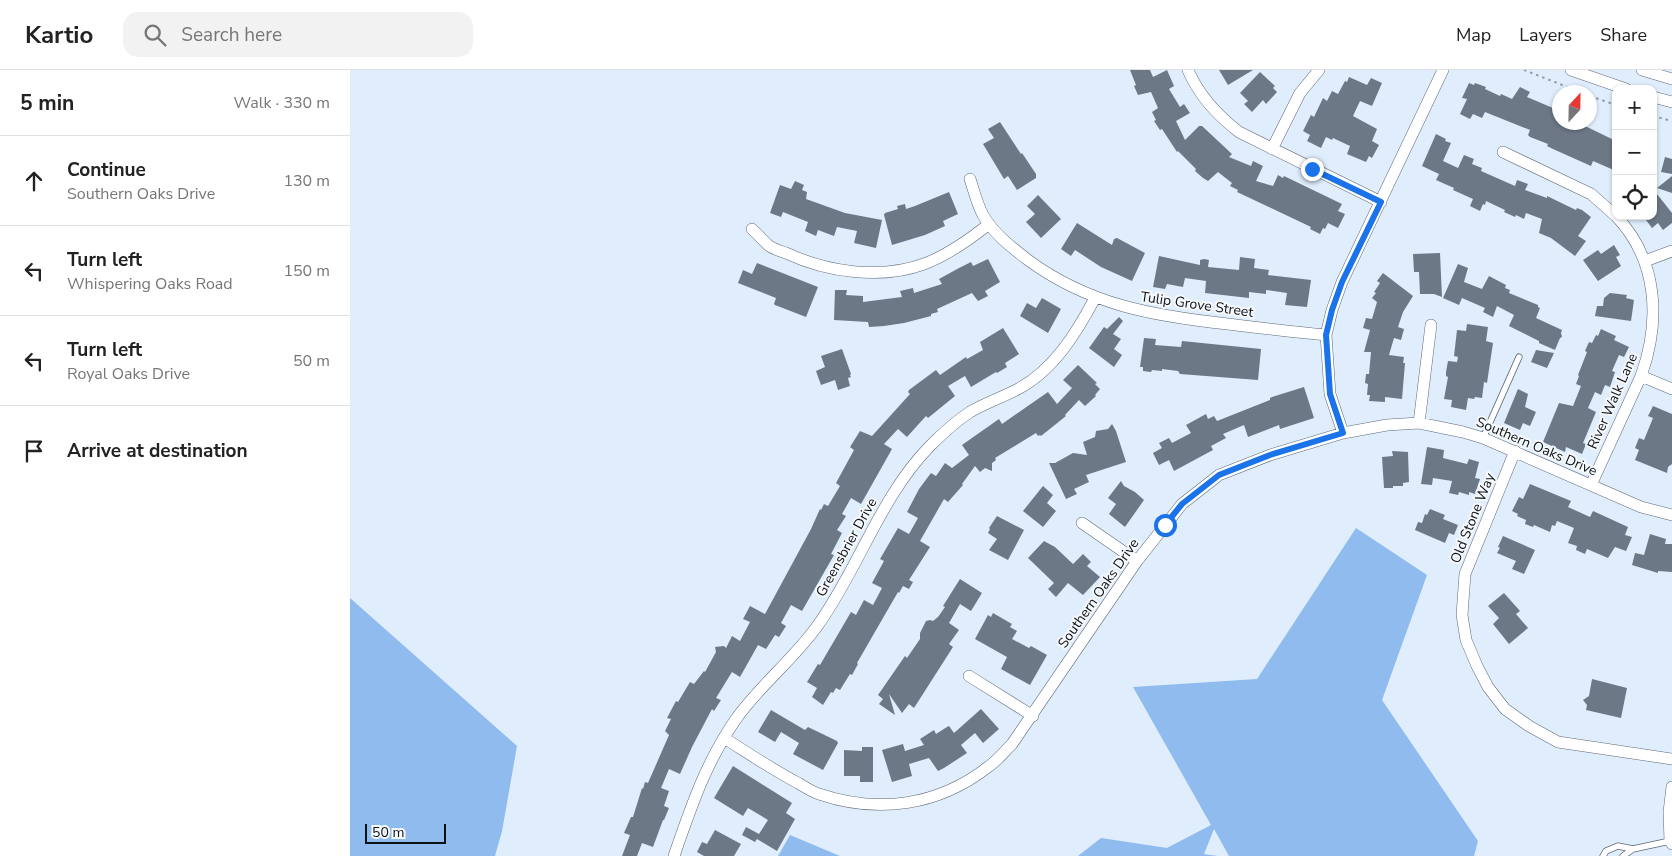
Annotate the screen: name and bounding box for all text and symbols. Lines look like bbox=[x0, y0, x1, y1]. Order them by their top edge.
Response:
search box bbox=[123, 12, 473, 57]
text: Kartio bbox=[25, 19, 93, 51]
icon: search bbox=[141, 21, 169, 49]
text: Search here bbox=[181, 22, 282, 48]
text: Map bbox=[1456, 23, 1491, 47]
text: Layers bbox=[1519, 23, 1572, 47]
text: Share bbox=[1600, 23, 1647, 47]
north arrow bbox=[1552, 85, 1597, 130]
map controls bbox=[1612, 85, 1657, 220]
button: + bbox=[1612, 85, 1657, 130]
text: 5 min bbox=[20, 89, 74, 117]
text: Walk · 330 m bbox=[234, 92, 330, 114]
button: − bbox=[1612, 130, 1657, 175]
text: Continue bbox=[67, 157, 146, 183]
route end bbox=[1301, 158, 1324, 181]
icon: ahead bbox=[20, 167, 48, 195]
text: 130 m bbox=[283, 170, 330, 192]
button: locate bbox=[1612, 175, 1657, 220]
text: Southern Oaks Drive bbox=[67, 183, 215, 205]
text: Turn left bbox=[67, 247, 142, 273]
icon: left bbox=[20, 257, 48, 285]
text: 150 m bbox=[283, 260, 330, 282]
text: Whispering Oaks Road bbox=[67, 273, 233, 295]
street label: Tulip Grove Street bbox=[1139, 287, 1255, 322]
text: Turn left bbox=[67, 337, 142, 363]
icon: left bbox=[20, 347, 48, 375]
text: 50 m bbox=[293, 350, 330, 372]
street label: River Walk Lane bbox=[1583, 350, 1642, 452]
text: Royal Oaks Drive bbox=[67, 363, 190, 385]
street label: Southern Oaks Drive bbox=[1473, 412, 1600, 481]
icon: arrive bbox=[20, 437, 48, 465]
text: Arrive at destination bbox=[67, 438, 248, 464]
street label: Old Stone Way bbox=[1446, 469, 1500, 566]
street label: Greensbrier Drive bbox=[811, 494, 881, 600]
route start bbox=[1154, 514, 1177, 537]
street label: Southern Oaks Drive bbox=[1053, 535, 1143, 652]
scale bar bbox=[365, 821, 446, 844]
text: 50 m bbox=[372, 823, 404, 842]

